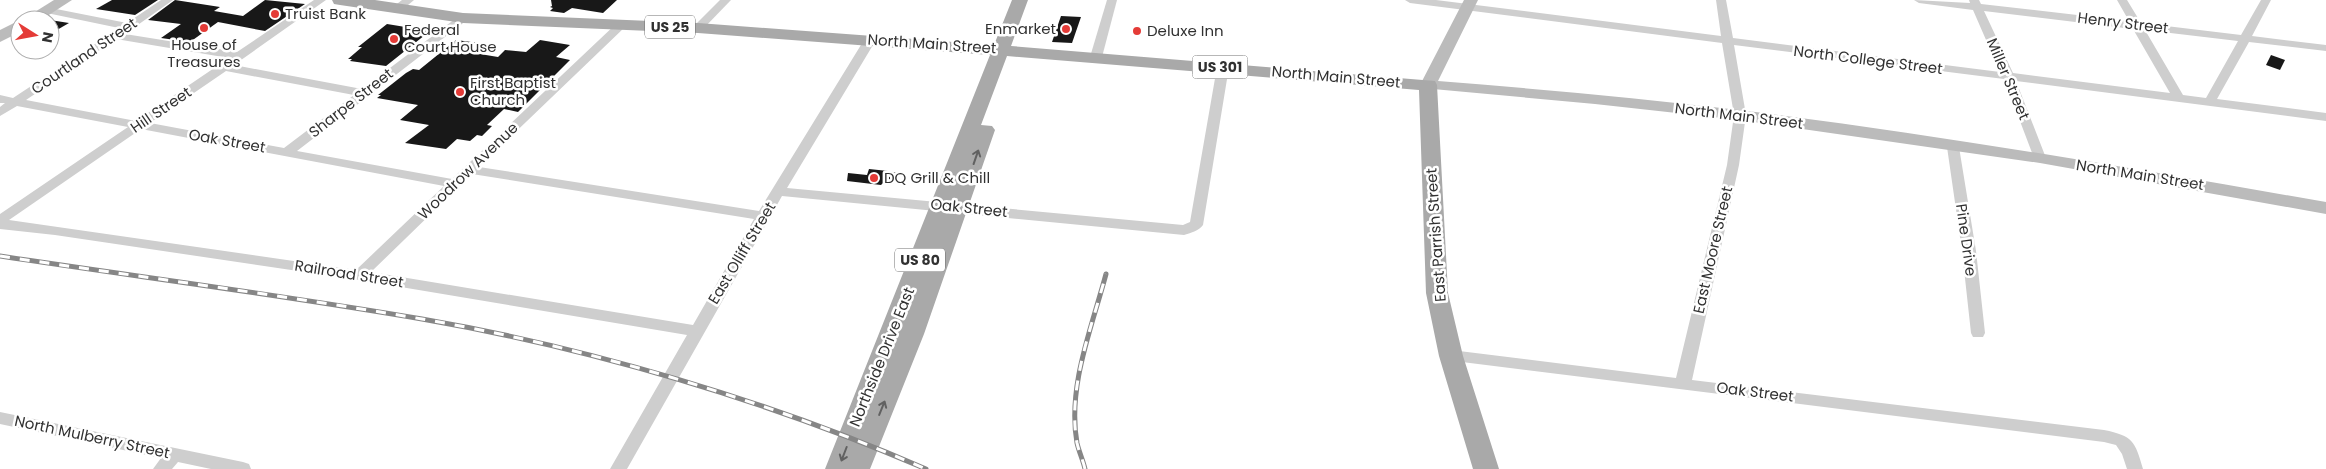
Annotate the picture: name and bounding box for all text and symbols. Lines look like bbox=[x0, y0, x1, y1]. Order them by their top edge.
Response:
place label: Truist Bank bbox=[285, 3, 366, 24]
street label: Henry Street bbox=[2076, 7, 2170, 38]
marker: Truist Bank bbox=[269, 8, 281, 20]
north arrow bbox=[10, 10, 60, 60]
street label: Courtland Street bbox=[27, 12, 141, 99]
road number: US 25 bbox=[645, 16, 695, 38]
place label: Enmarket bbox=[985, 18, 1056, 39]
place label: Federal Court House bbox=[404, 19, 497, 57]
place label: Deluxe Inn bbox=[1147, 20, 1224, 41]
marker: House of Treasures bbox=[198, 22, 210, 34]
marker: Enmarket bbox=[1060, 23, 1072, 35]
marker: Deluxe Inn bbox=[1131, 25, 1143, 37]
street label: North Main Street bbox=[867, 29, 997, 58]
text: N bbox=[37, 30, 59, 45]
marker: Federal Court House bbox=[388, 33, 400, 45]
place label: House of Treasures bbox=[167, 34, 241, 72]
street label: Miller Street bbox=[1982, 35, 2035, 123]
street label: North College Street bbox=[1792, 40, 1944, 79]
road number: US 301 bbox=[1192, 56, 1248, 78]
street label: North Main Street bbox=[1271, 60, 1401, 93]
street label: Sharpe Street bbox=[304, 63, 397, 142]
place label: First Baptist Church bbox=[470, 72, 556, 110]
street label: Hill Street bbox=[126, 81, 195, 138]
marker: First Baptist Church bbox=[454, 86, 466, 98]
street label: North Main Street bbox=[1674, 97, 1804, 134]
street label: Woodrow Avenue bbox=[413, 117, 522, 224]
street label: Oak Street bbox=[187, 123, 267, 158]
one-way arrow bbox=[972, 150, 981, 166]
street label: North Main Street bbox=[2075, 154, 2205, 195]
place label: DQ Grill & Chill bbox=[884, 167, 990, 188]
street label: East Parrish Street bbox=[1420, 167, 1451, 303]
marker: DQ Grill & Chill bbox=[868, 172, 880, 184]
street label: East Moore Street bbox=[1688, 184, 1737, 316]
street label: Oak Street bbox=[929, 193, 1009, 222]
street label: East Olliff Street bbox=[703, 198, 780, 308]
street label: Pine Drive bbox=[1951, 202, 1982, 277]
road number: US 80 bbox=[895, 248, 945, 272]
street label: Railroad Street bbox=[293, 255, 405, 292]
street label: Northside Drive East bbox=[844, 284, 919, 430]
street label: Oak Street bbox=[1715, 376, 1795, 407]
one-way arrow bbox=[878, 401, 887, 416]
street label: North Mulberry Street bbox=[13, 410, 172, 463]
one-way arrow bbox=[839, 446, 848, 461]

